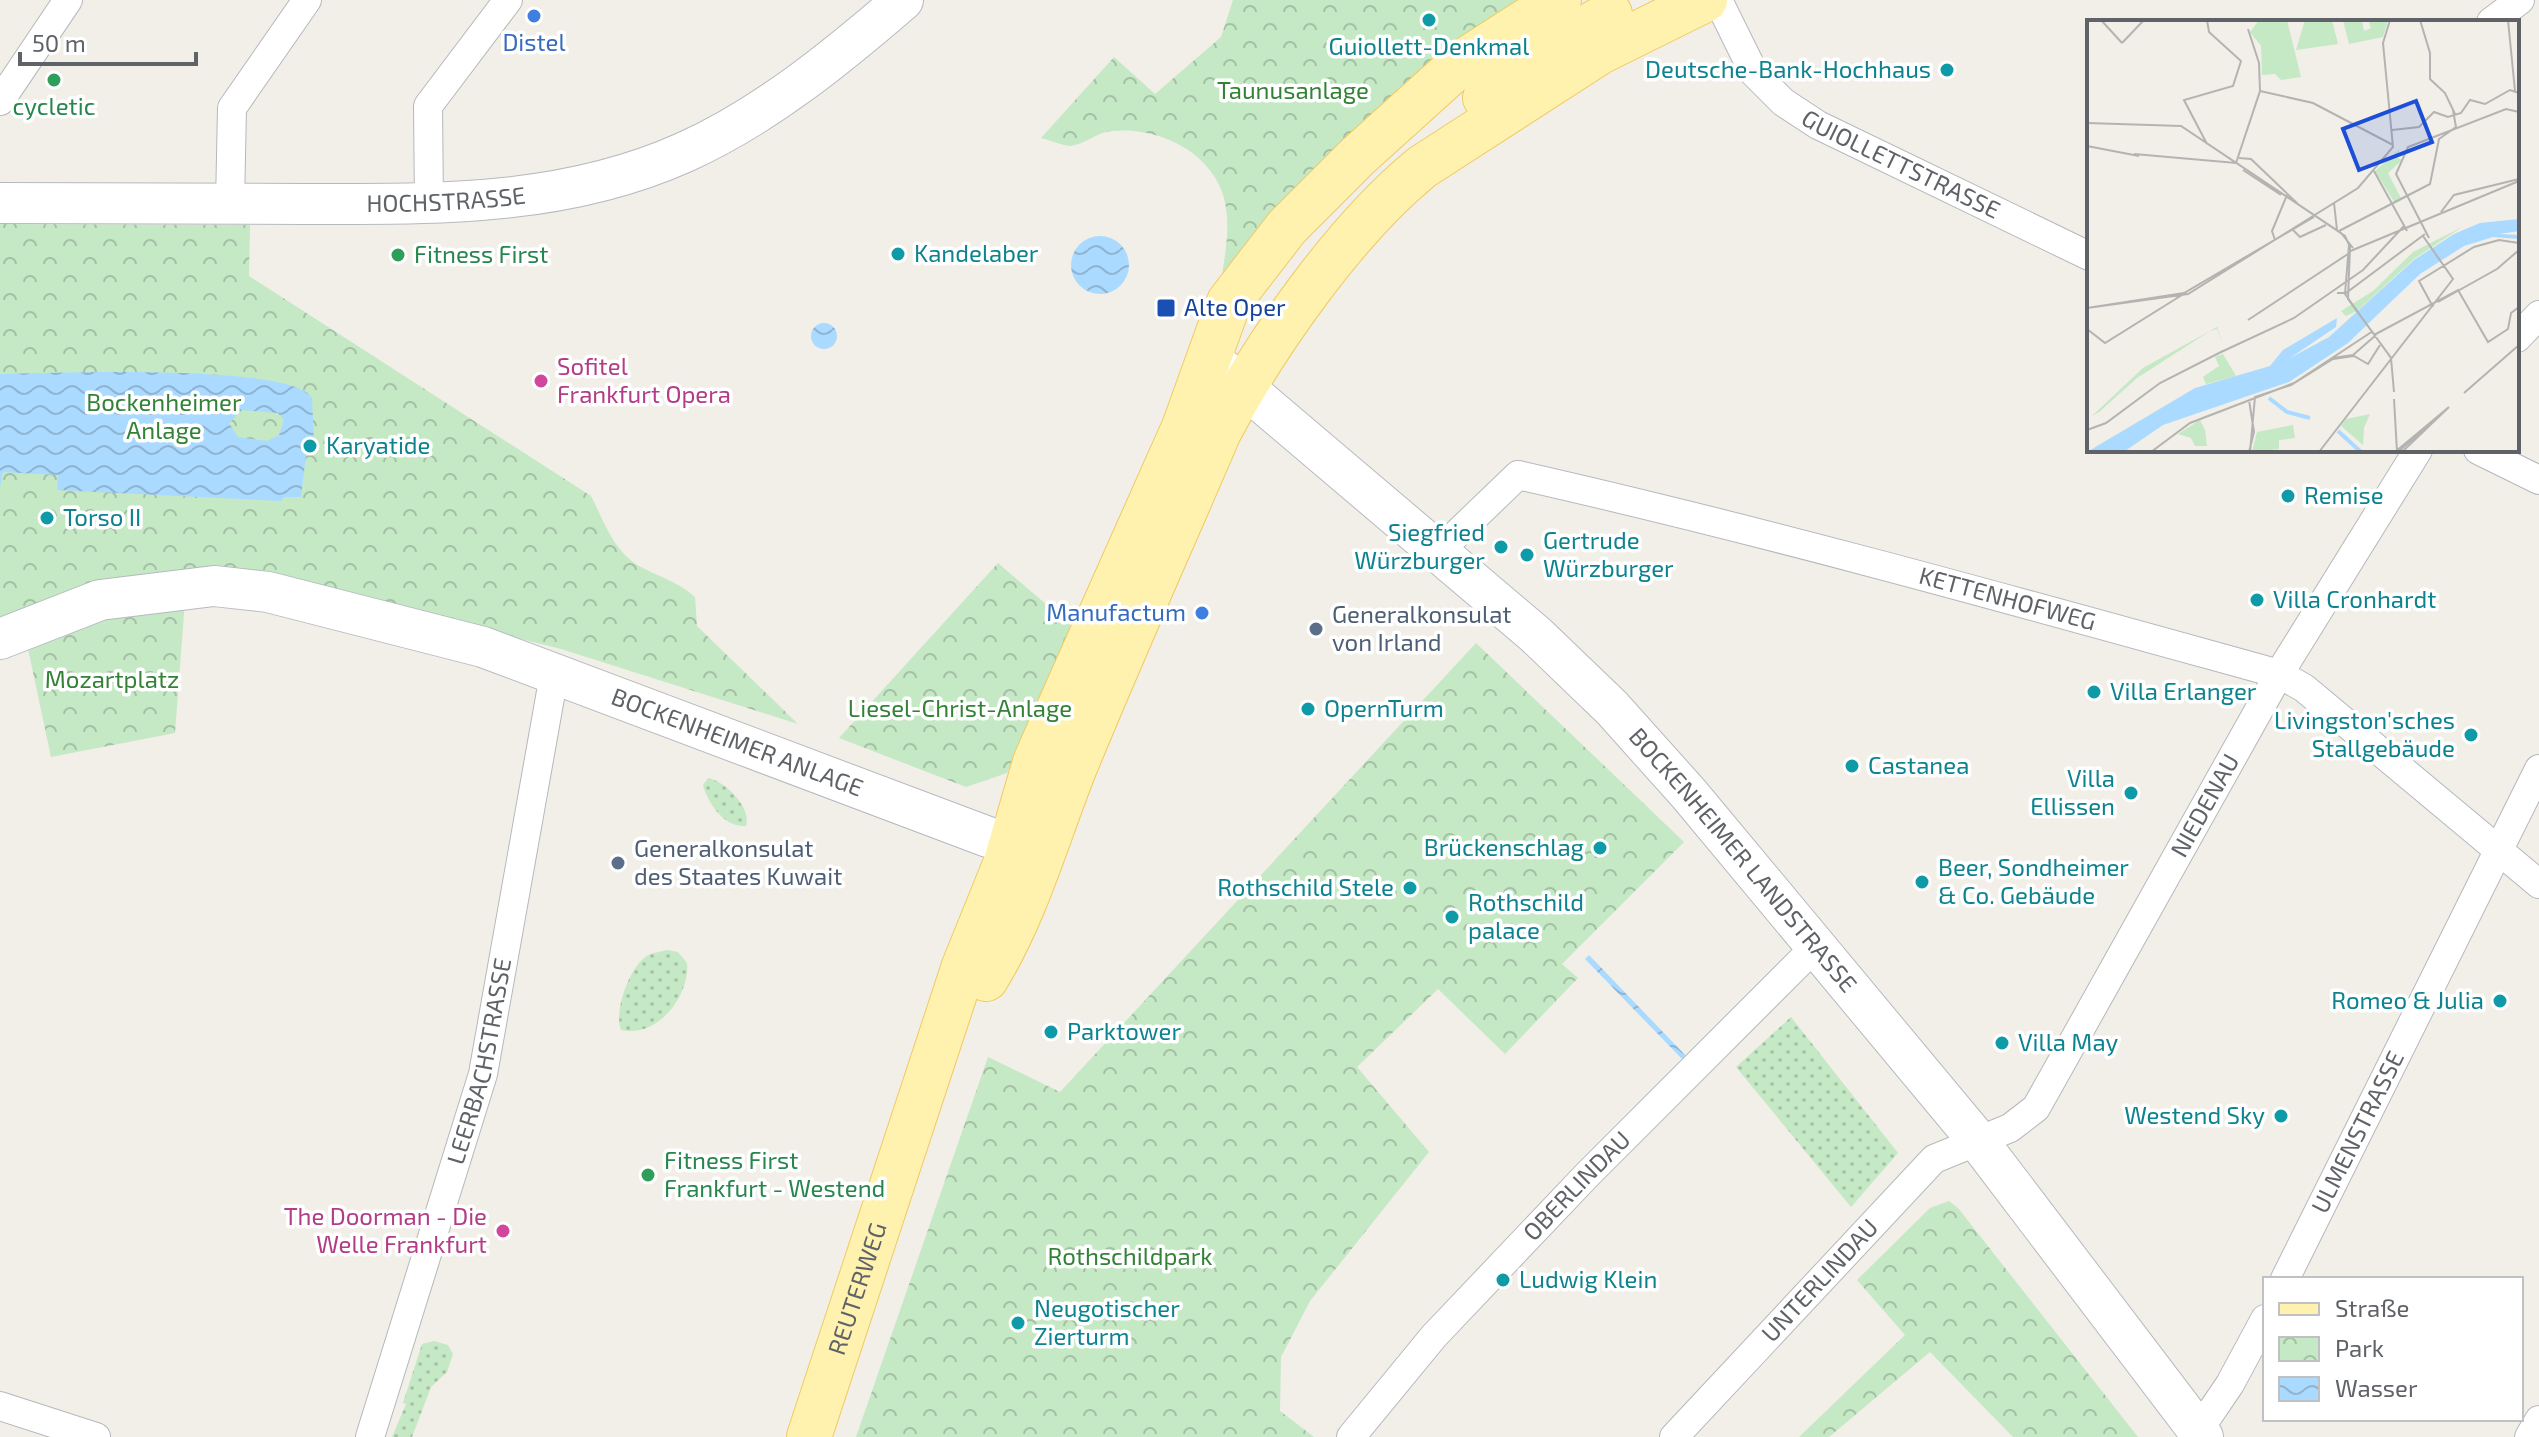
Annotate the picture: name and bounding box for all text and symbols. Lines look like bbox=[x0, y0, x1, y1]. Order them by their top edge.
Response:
marker: Distel bbox=[525, 7, 543, 25]
marker: Guiollett-Denkmal bbox=[1420, 11, 1438, 29]
scale bar bbox=[20, 16, 196, 66]
inset map bbox=[2087, 20, 2519, 452]
place label: Distel bbox=[502, 27, 566, 56]
text: 50 m bbox=[32, 28, 86, 57]
place label: Guiollett-Denkmal bbox=[1329, 31, 1529, 60]
place label: Deutsche-Bank-Hochhaus bbox=[1645, 54, 1931, 83]
marker: Deutsche-Bank-Hochhaus bbox=[1938, 61, 1956, 79]
marker: cycletic bbox=[45, 71, 63, 89]
park label: Taunusanlage bbox=[1217, 75, 1369, 104]
place label: cycletic bbox=[13, 91, 95, 120]
street label: GUIOLLETTSTRASSE bbox=[1797, 102, 2005, 224]
street label: HOCHSTRASSE bbox=[366, 180, 527, 217]
place label: Kandelaber bbox=[914, 238, 1039, 267]
place label: Fitness First bbox=[414, 239, 548, 268]
marker: Kandelaber bbox=[889, 245, 907, 263]
marker: Fitness First bbox=[389, 246, 407, 264]
place label: Alte Oper bbox=[1184, 292, 1286, 321]
marker: Alte Oper bbox=[1155, 297, 1177, 319]
place label: Sofitel Frankfurt Opera bbox=[557, 351, 731, 408]
marker: Sofitel Frankfurt Opera bbox=[532, 372, 550, 390]
park label: Bockenheimer Anlage bbox=[86, 387, 242, 444]
place label: Karyatide bbox=[326, 430, 430, 459]
marker: Karyatide bbox=[301, 437, 319, 455]
place label: Remise bbox=[2304, 480, 2384, 509]
marker: Remise bbox=[2279, 487, 2297, 505]
place label: Torso II bbox=[63, 502, 141, 531]
marker: Torso II bbox=[38, 509, 56, 527]
place label: Siegfried Würzburger bbox=[1354, 517, 1485, 574]
place label: Gertrude Würzburger bbox=[1543, 525, 1674, 582]
marker: Siegfried Würzburger bbox=[1492, 538, 1510, 556]
marker: Gertrude Würzburger bbox=[1518, 546, 1536, 564]
street label: KETTENHOFWEG bbox=[1916, 560, 2099, 636]
place label: Villa Cronhardt bbox=[2273, 584, 2436, 613]
marker: Villa Cronhardt bbox=[2248, 591, 2266, 609]
place label: Manufactum bbox=[1046, 597, 1186, 626]
place label: Generalkonsulat von Irland bbox=[1332, 599, 1511, 656]
marker: Manufactum bbox=[1193, 604, 1211, 622]
marker: Generalkonsulat von Irland bbox=[1307, 620, 1325, 638]
park label: Mozartplatz bbox=[45, 664, 179, 693]
place label: Villa Erlanger bbox=[2110, 676, 2257, 705]
street label: BOCKENHEIMER ANLAGE bbox=[608, 681, 868, 802]
marker: Villa Erlanger bbox=[2085, 683, 2103, 701]
park label: Liesel-Christ-Anlage bbox=[848, 693, 1072, 722]
place label: OpernTurm bbox=[1324, 693, 1444, 722]
marker: OpernTurm bbox=[1299, 700, 1317, 718]
place label: Livingston'sches Stallgebäude bbox=[2274, 705, 2455, 762]
street label: BOCKENHEIMER LANDSTRASSE bbox=[1624, 721, 1864, 998]
marker: Livingston'sches Stallgebäude bbox=[2462, 726, 2480, 744]
street label: NIEDENAU bbox=[2164, 748, 2244, 862]
place label: Castanea bbox=[1868, 750, 1969, 779]
marker: Castanea bbox=[1843, 757, 1861, 775]
place label: Villa Ellissen bbox=[2030, 763, 2115, 820]
marker: Villa Ellissen bbox=[2122, 784, 2140, 802]
place label: Brückenschlag bbox=[1424, 832, 1584, 861]
place label: Generalkonsulat des Staates Kuwait bbox=[634, 833, 842, 890]
marker: Brückenschlag bbox=[1591, 839, 1609, 857]
place label: Beer, Sondheimer & Co. Gebäude bbox=[1938, 852, 2129, 909]
marker: Generalkonsulat des Staates Kuwait bbox=[609, 854, 627, 872]
place label: Rothschild Stele bbox=[1217, 872, 1394, 901]
marker: Beer, Sondheimer & Co. Gebäude bbox=[1913, 873, 1931, 891]
marker: Rothschild Stele bbox=[1401, 879, 1419, 897]
place label: Rothschild palace bbox=[1468, 887, 1584, 944]
marker: Rothschild palace bbox=[1443, 908, 1461, 926]
street label: LEERBACHSTRASSE bbox=[440, 956, 516, 1167]
place label: Romeo & Julia bbox=[2331, 985, 2484, 1014]
marker: Romeo & Julia bbox=[2491, 992, 2509, 1010]
place label: Parktower bbox=[1067, 1016, 1181, 1045]
marker: Parktower bbox=[1042, 1023, 1060, 1041]
place label: Villa May bbox=[2018, 1027, 2119, 1056]
marker: Villa May bbox=[1993, 1034, 2011, 1052]
street label: ULMENSTRASSE bbox=[2304, 1046, 2409, 1217]
place label: Westend Sky bbox=[2124, 1100, 2265, 1129]
marker: Westend Sky bbox=[2272, 1107, 2290, 1125]
street label: OBERLINDAU bbox=[1516, 1124, 1636, 1246]
place label: Fitness First Frankfurt - Westend bbox=[664, 1145, 885, 1202]
marker: Fitness First Frankfurt - Westend bbox=[639, 1166, 657, 1184]
place label: The Doorman - Die Welle Frankfurt bbox=[284, 1201, 487, 1258]
street label: UNTERLINDAU bbox=[1755, 1212, 1883, 1347]
street label: REUTERWEG bbox=[821, 1218, 892, 1358]
marker: The Doorman - Die Welle Frankfurt bbox=[494, 1222, 512, 1240]
park label: Rothschildpark bbox=[1047, 1241, 1213, 1270]
place label: Ludwig Klein bbox=[1519, 1264, 1657, 1293]
marker: Ludwig Klein bbox=[1494, 1271, 1512, 1289]
legend bbox=[2263, 1277, 2523, 1421]
place label: Neugotischer Zierturm bbox=[1034, 1293, 1180, 1350]
text: Straße bbox=[2335, 1293, 2409, 1322]
marker: Neugotischer Zierturm bbox=[1009, 1314, 1027, 1332]
text: Park bbox=[2335, 1333, 2384, 1362]
text: Wasser bbox=[2335, 1373, 2418, 1402]

